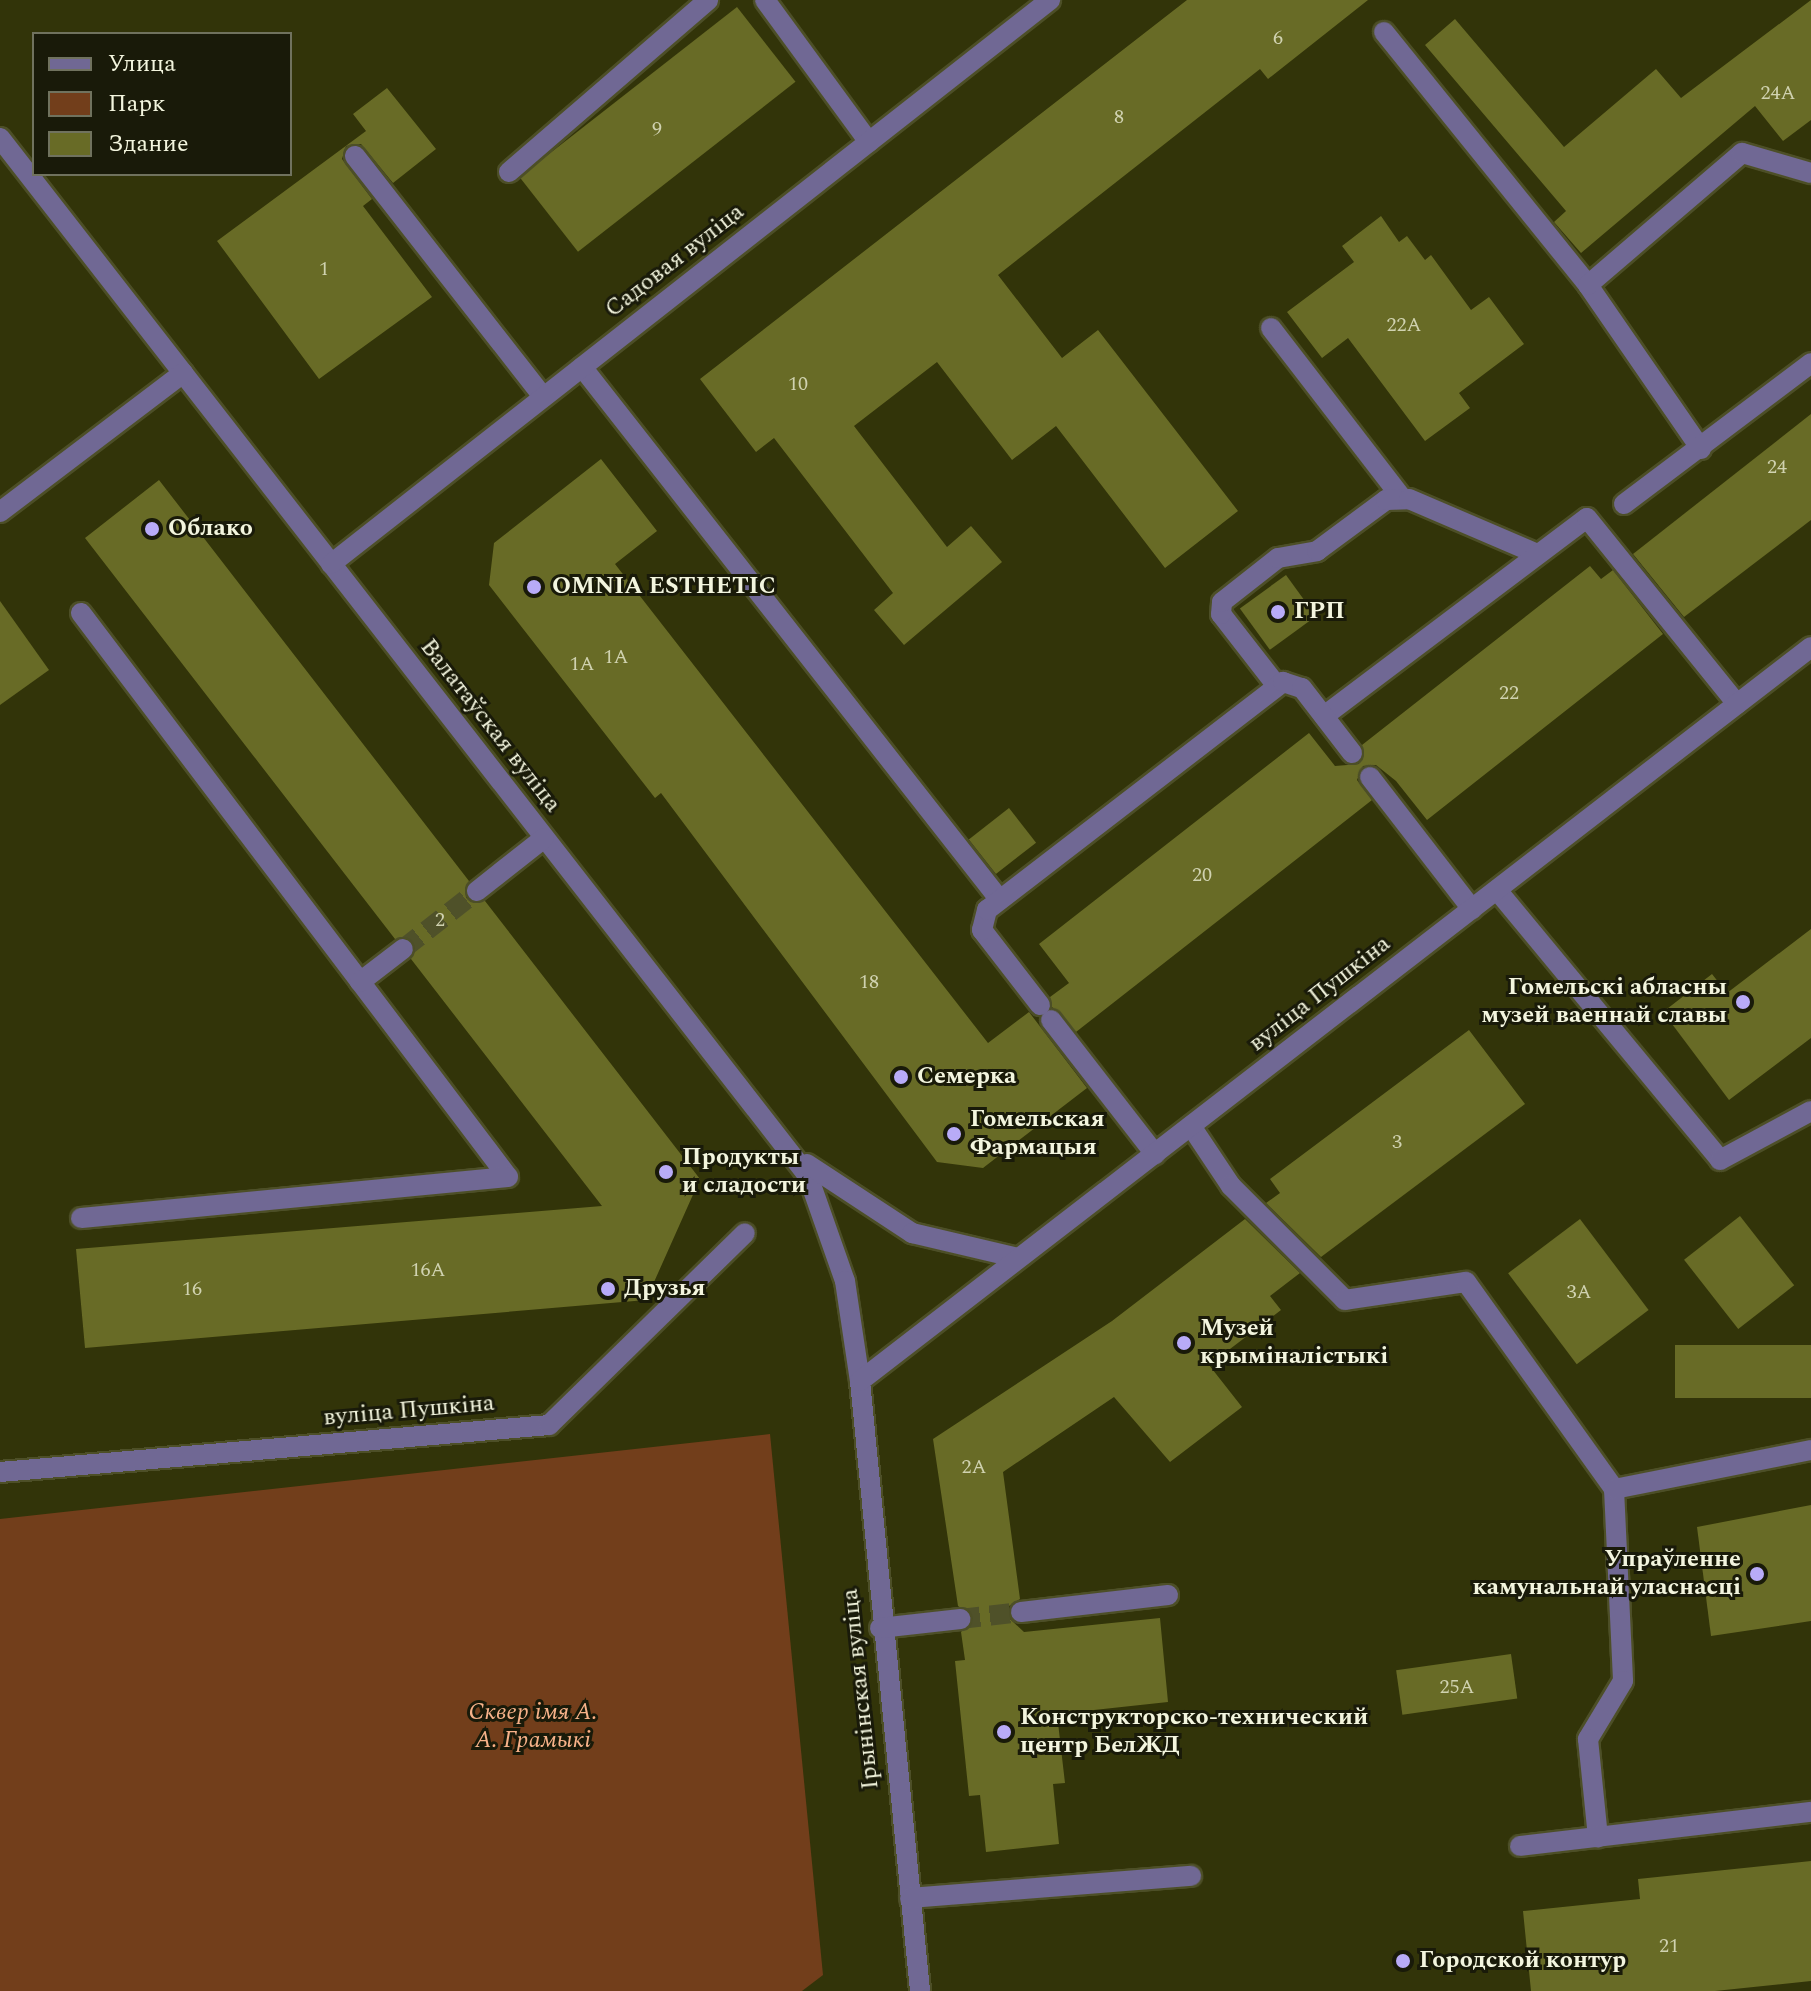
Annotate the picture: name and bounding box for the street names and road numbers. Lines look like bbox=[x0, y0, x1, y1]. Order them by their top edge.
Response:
street label: Садовая вуліца bbox=[600, 198, 750, 324]
street label: Валатаўская вуліца bbox=[413, 634, 567, 818]
street label: вуліца Пушкіна bbox=[1243, 930, 1397, 1058]
street label: вуліца Пушкіна bbox=[322, 1389, 496, 1433]
street label: Ірынінская вуліца bbox=[836, 1587, 886, 1791]

